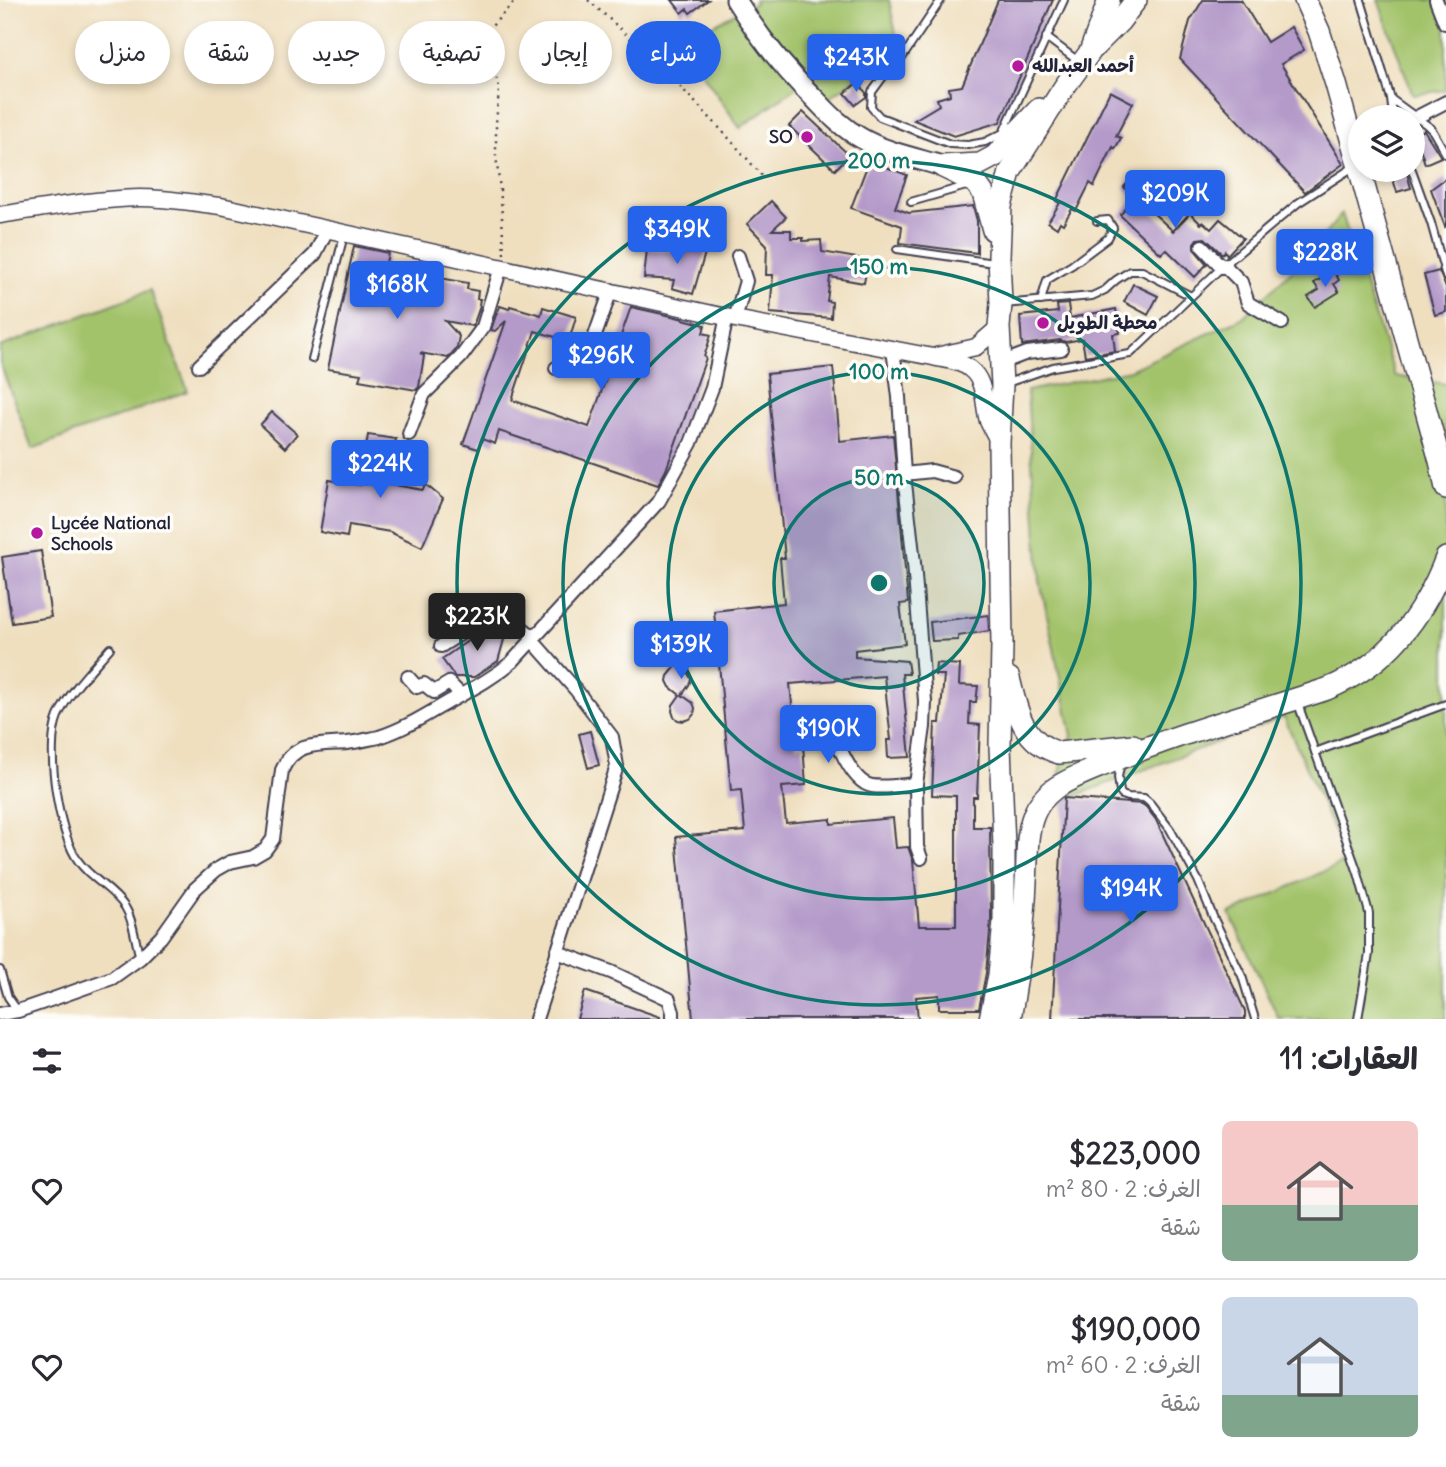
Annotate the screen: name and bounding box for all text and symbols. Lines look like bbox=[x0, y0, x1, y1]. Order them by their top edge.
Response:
chip: منزل bbox=[75, 21, 170, 84]
chip: شقة bbox=[184, 21, 274, 84]
chip: جديد bbox=[288, 21, 385, 84]
chip: تصفية bbox=[399, 21, 505, 84]
chip: إيجار bbox=[519, 21, 612, 84]
chip: شراء bbox=[626, 21, 721, 84]
pin: $243K bbox=[807, 34, 905, 94]
text: $243K bbox=[823, 42, 889, 71]
place label: أحمد العبدالله bbox=[1032, 54, 1134, 77]
marker: أحمد العبدالله bbox=[1010, 58, 1026, 74]
map controls bbox=[1348, 105, 1425, 182]
button: layers bbox=[1348, 105, 1425, 182]
place label: SO bbox=[769, 125, 793, 148]
marker: SO bbox=[799, 129, 815, 145]
text: 200 m bbox=[848, 147, 911, 174]
pin: $209K bbox=[1126, 170, 1224, 230]
text: $209K bbox=[1141, 178, 1209, 207]
pin: $349K bbox=[628, 206, 726, 266]
text: $349K bbox=[644, 214, 710, 243]
pin: $228K bbox=[1276, 230, 1374, 289]
text: $228K bbox=[1292, 237, 1358, 266]
text: 150 m bbox=[850, 253, 908, 280]
pin: $168K bbox=[348, 262, 446, 321]
text: $168K bbox=[366, 269, 428, 298]
place label: محطة الطويل bbox=[1057, 311, 1158, 335]
marker: محطة الطويل bbox=[1035, 315, 1051, 331]
pin: $296K bbox=[552, 332, 650, 392]
text: $296K bbox=[568, 340, 634, 369]
text: 100 m bbox=[849, 358, 909, 385]
pin: $224K bbox=[331, 440, 429, 500]
text: $224K bbox=[347, 448, 413, 477]
text: 50 m bbox=[854, 464, 904, 491]
place label: Lycée National Schools bbox=[51, 511, 171, 555]
marker: Lycée National Schools bbox=[29, 525, 45, 541]
centre of rings bbox=[867, 571, 891, 595]
pin: $223K bbox=[428, 594, 526, 653]
text: $223K bbox=[444, 601, 510, 630]
pin: $139K bbox=[632, 622, 730, 681]
text: $139K bbox=[650, 629, 712, 658]
pin: $190K bbox=[779, 706, 877, 765]
text: $190K bbox=[796, 713, 860, 742]
pin: $194K bbox=[1082, 866, 1180, 925]
text: $194K bbox=[1100, 873, 1162, 902]
text: العقارات: 11 bbox=[1280, 1039, 1418, 1077]
icon: filters bbox=[28, 1042, 66, 1080]
text: $223,000 bbox=[1069, 1134, 1201, 1172]
icon: home bbox=[1278, 1149, 1362, 1233]
icon: heart bbox=[28, 1172, 66, 1210]
text: الغرف: 2 · 80 m² bbox=[1046, 1174, 1201, 1203]
text: شقة bbox=[1161, 1212, 1201, 1241]
text: $190,000 bbox=[1070, 1310, 1201, 1348]
icon: home bbox=[1278, 1325, 1362, 1409]
icon: heart bbox=[28, 1348, 66, 1386]
text: الغرف: 2 · 60 m² bbox=[1046, 1350, 1201, 1379]
text: شقة bbox=[1161, 1388, 1201, 1417]

